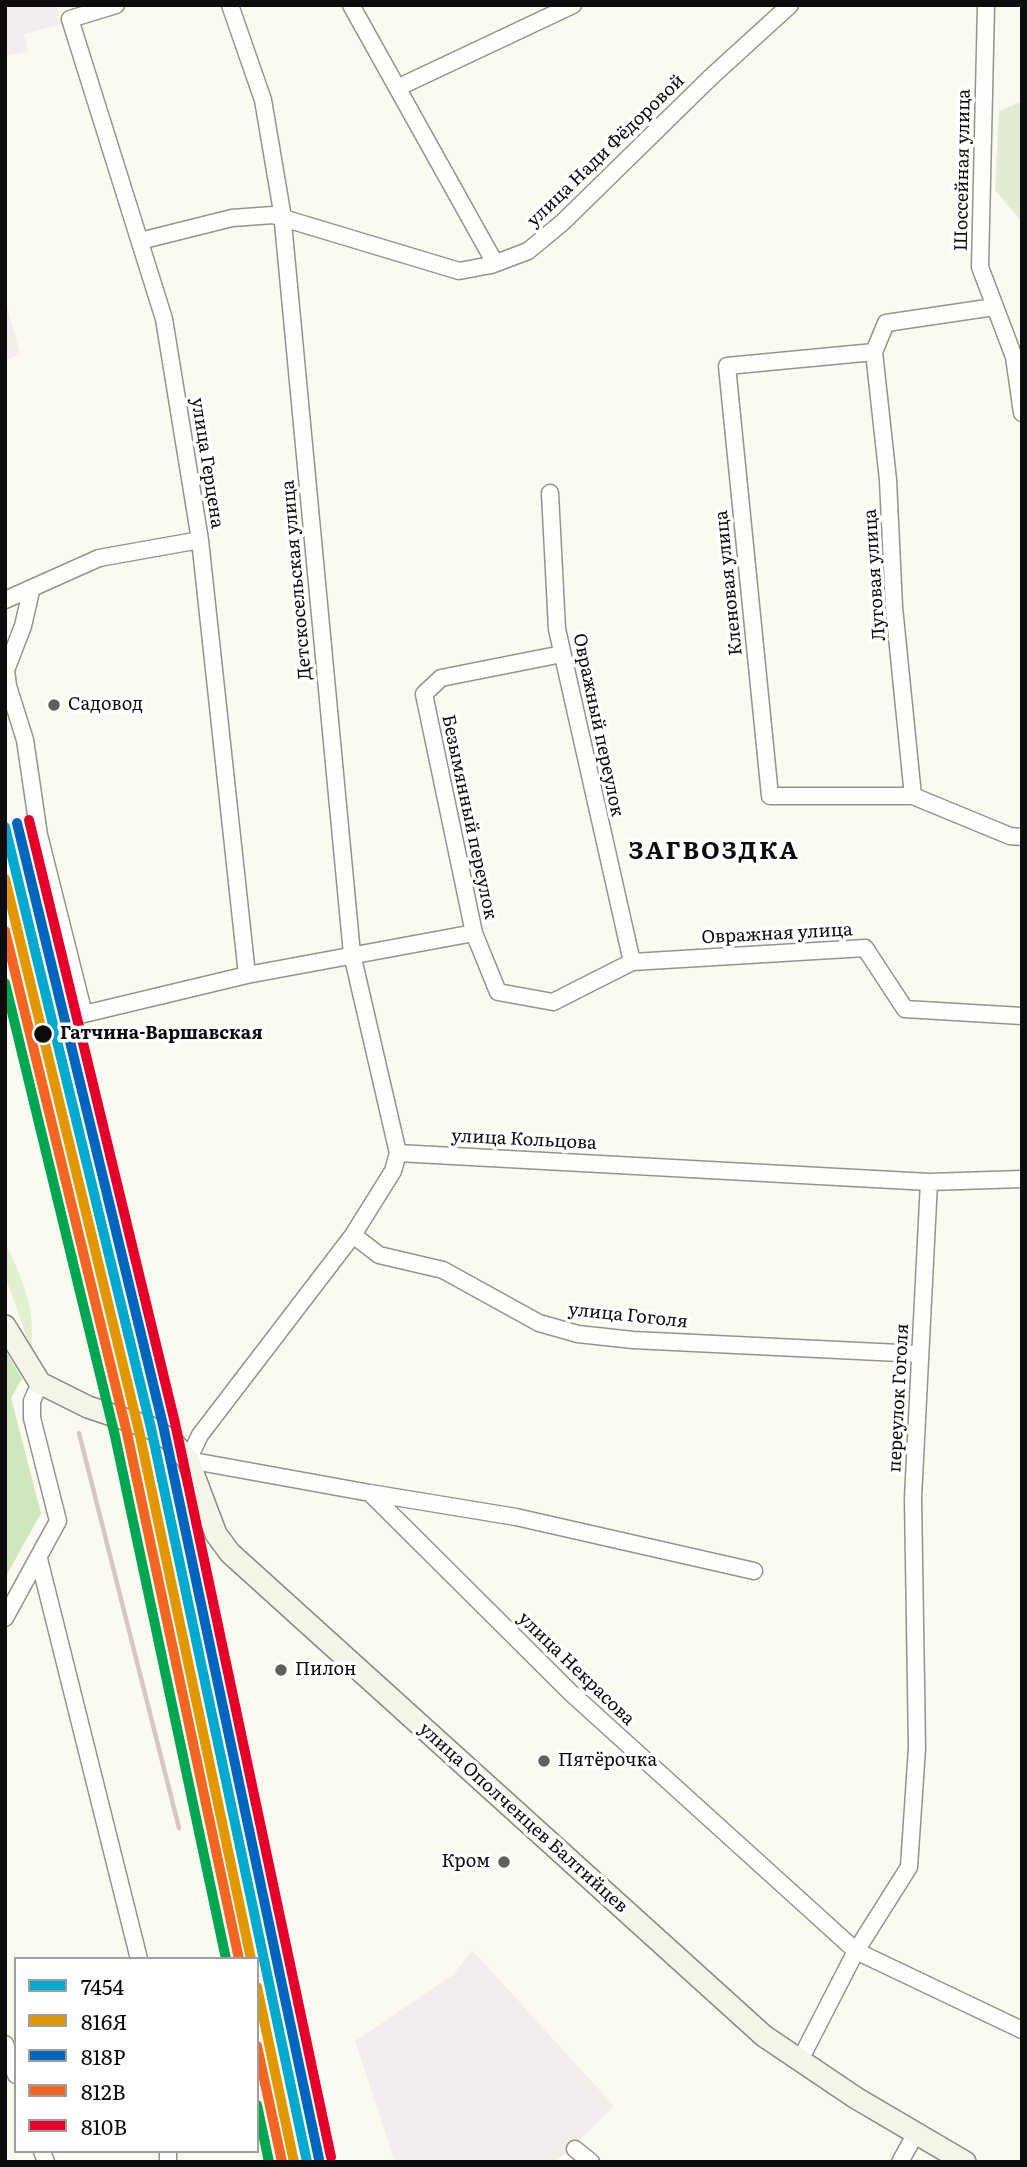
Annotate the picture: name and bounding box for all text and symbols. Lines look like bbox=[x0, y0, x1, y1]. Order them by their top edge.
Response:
street label: улица Нади Фёдоровой bbox=[523, 70, 689, 232]
street label: Шоссейная улица bbox=[951, 89, 975, 251]
street label: улица Герцена bbox=[186, 396, 228, 530]
street label: Детскосельская улица bbox=[277, 479, 317, 681]
street label: Луговая улица bbox=[860, 508, 890, 642]
street label: Кленовая улица bbox=[711, 509, 747, 657]
street label: Овражный переулок bbox=[568, 631, 628, 819]
place label: Садовод bbox=[68, 694, 143, 716]
marker: Садовод bbox=[46, 697, 62, 713]
street label: Безымянный переулок bbox=[437, 713, 501, 921]
district label: ЗАГВОЗДКА bbox=[630, 838, 798, 866]
street label: Овражная улица bbox=[701, 919, 853, 949]
marker: Гатчина-Варшавская bbox=[32, 1023, 54, 1045]
place label: Гатчина-Варшавская bbox=[60, 1023, 263, 1045]
street label: улица Кольцова bbox=[451, 1125, 597, 1155]
street label: улица Гоголя bbox=[567, 1299, 689, 1333]
street label: переулок Гоголя bbox=[884, 1323, 914, 1473]
street label: улица Некрасова bbox=[513, 1608, 639, 1730]
place label: Пилон bbox=[295, 1659, 356, 1681]
marker: Пилон bbox=[273, 1662, 289, 1678]
street label: улица Ополченцев Балтийцев bbox=[414, 1718, 632, 1918]
place label: Пятёрочка bbox=[558, 1750, 657, 1772]
marker: Пятёрочка bbox=[536, 1753, 552, 1769]
place label: Кром bbox=[442, 1851, 490, 1873]
marker: Кром bbox=[496, 1854, 512, 1870]
legend bbox=[14, 1957, 259, 2153]
text: 7454 bbox=[81, 1970, 124, 2001]
text: 816Я bbox=[81, 2005, 127, 2036]
text: 818Р bbox=[81, 2040, 125, 2071]
text: 812В bbox=[81, 2075, 126, 2106]
text: 810В bbox=[81, 2110, 127, 2141]

